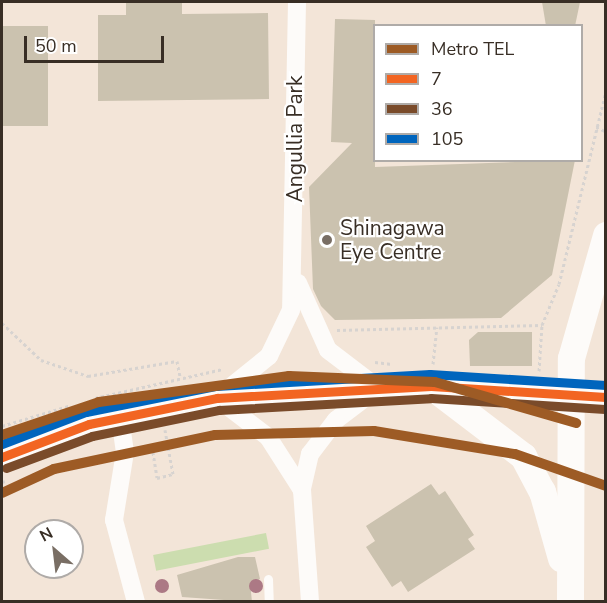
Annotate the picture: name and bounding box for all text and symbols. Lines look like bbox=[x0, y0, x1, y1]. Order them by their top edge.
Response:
scale bar bbox=[27, 24, 166, 62]
legend bbox=[373, 24, 583, 162]
text: 50 m bbox=[35, 34, 77, 58]
text: Metro TEL bbox=[431, 37, 514, 61]
text: 7 bbox=[431, 67, 442, 91]
street label: Angullia Park bbox=[282, 75, 308, 203]
text: 36 bbox=[431, 97, 453, 121]
text: 105 bbox=[431, 127, 463, 151]
place label: Shinagawa Eye Centre bbox=[340, 215, 445, 265]
marker: Shinagawa Eye Centre bbox=[318, 231, 336, 249]
north arrow bbox=[24, 519, 84, 579]
text: N bbox=[36, 522, 57, 547]

